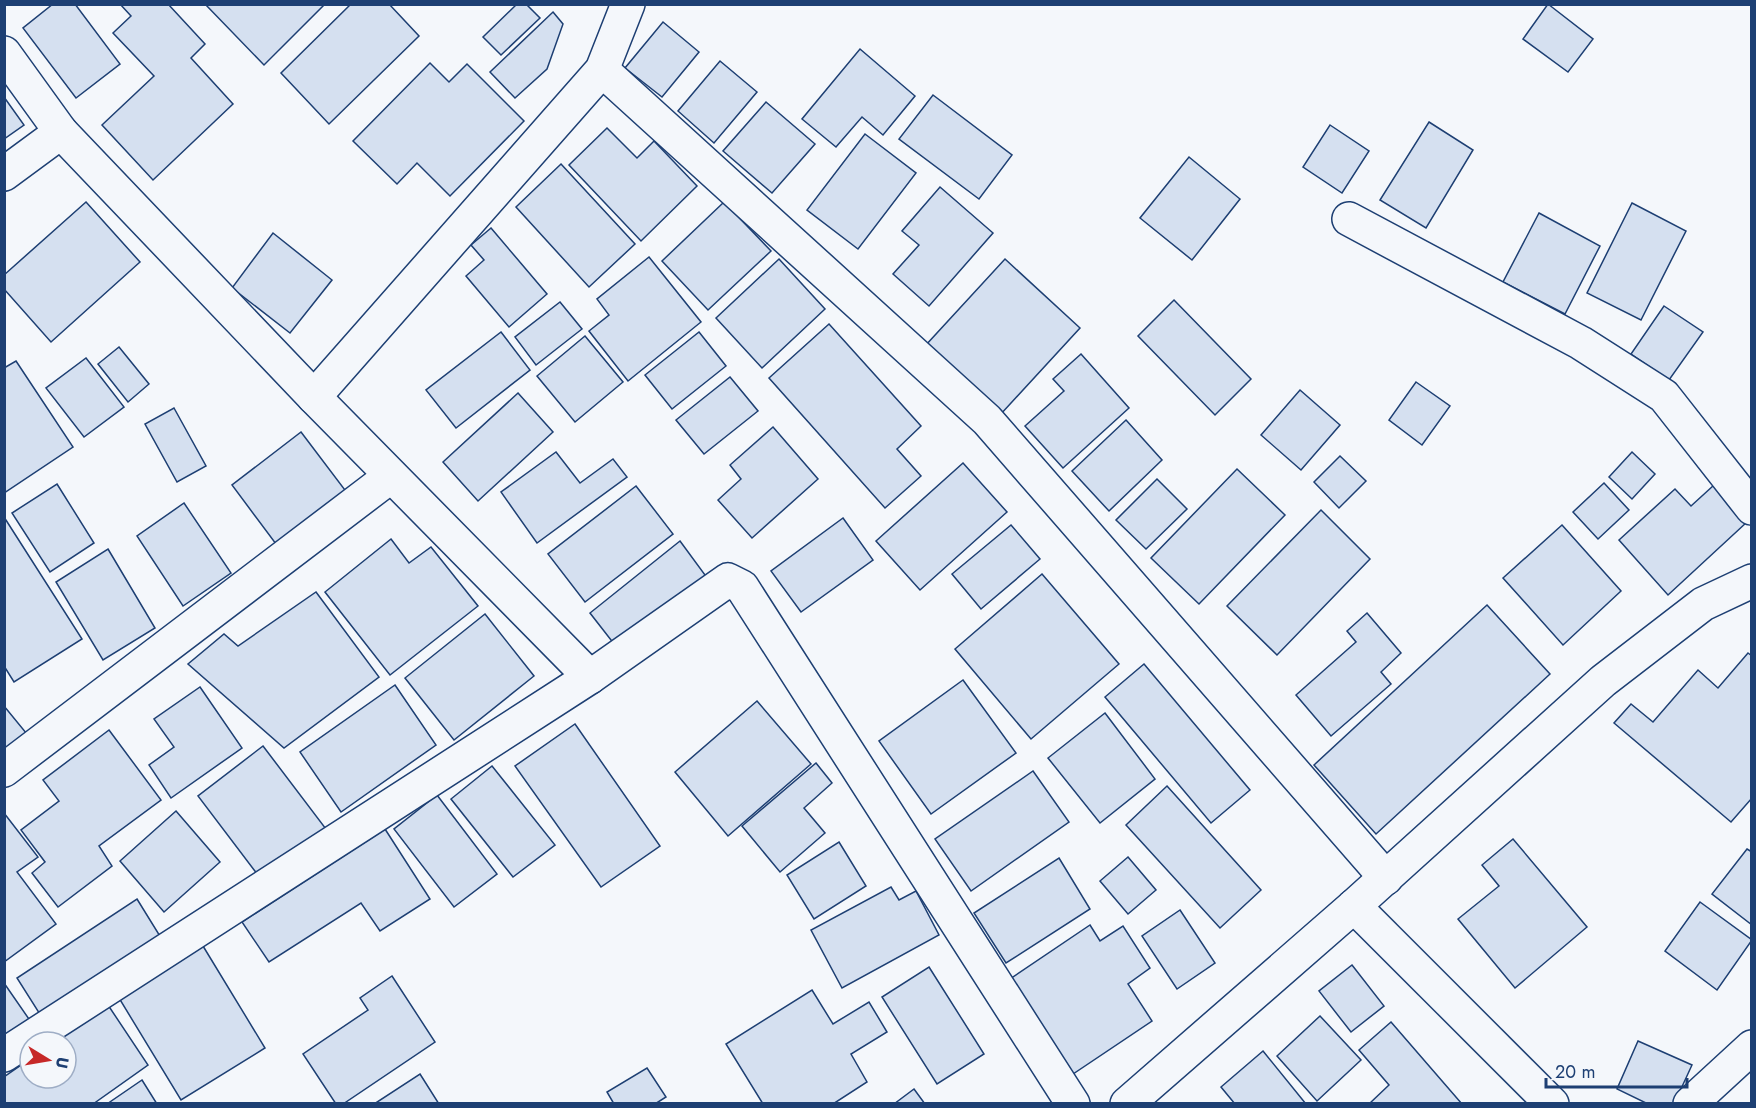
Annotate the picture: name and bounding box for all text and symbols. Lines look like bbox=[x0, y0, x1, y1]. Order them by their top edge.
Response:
north arrow bbox=[18, 1030, 78, 1090]
scale bar bbox=[1546, 1051, 1687, 1089]
text: U bbox=[50, 1055, 75, 1070]
text: 20 m bbox=[1555, 1059, 1595, 1085]

